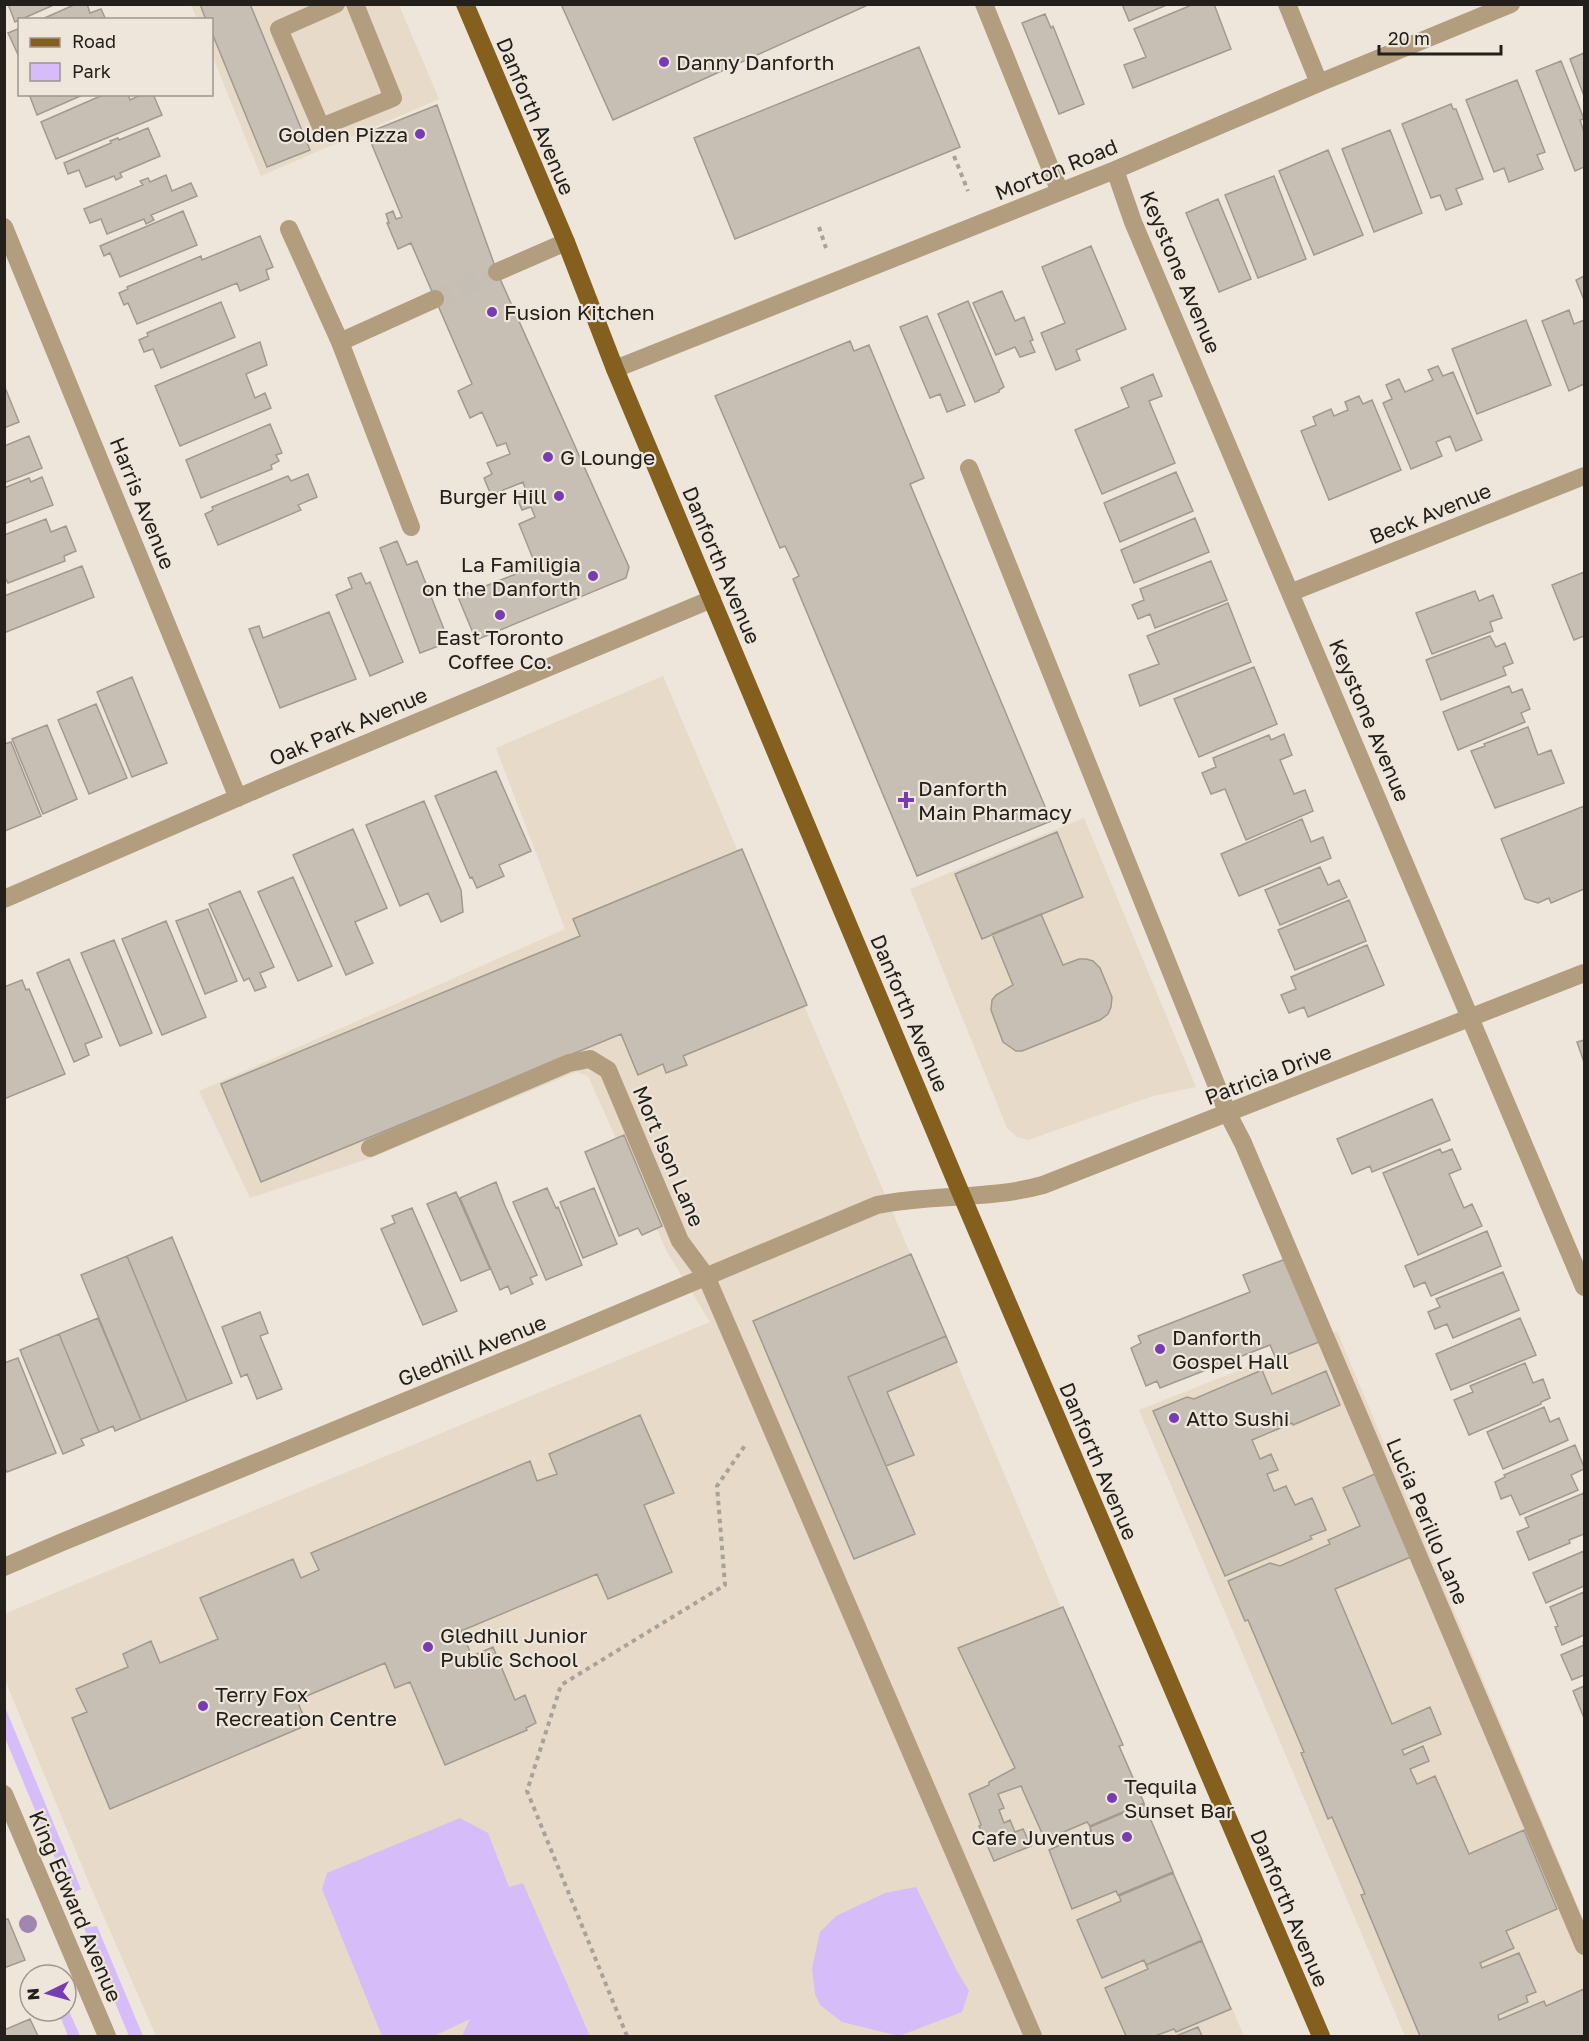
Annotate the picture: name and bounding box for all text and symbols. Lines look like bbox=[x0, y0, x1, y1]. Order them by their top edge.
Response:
legend bbox=[18, 18, 213, 96]
scale bar bbox=[1379, 18, 1500, 56]
text: 20 m bbox=[1388, 27, 1430, 49]
text: Road bbox=[72, 30, 116, 52]
street label: Danforth Avenue bbox=[491, 33, 581, 199]
place label: Danny Danforth bbox=[676, 49, 834, 75]
marker: Danny Danforth bbox=[657, 55, 671, 69]
text: Park bbox=[72, 60, 111, 82]
place label: Golden Pizza bbox=[278, 121, 408, 147]
marker: Golden Pizza bbox=[413, 127, 427, 141]
street label: Morton Road bbox=[991, 133, 1121, 205]
street label: Keystone Avenue bbox=[1135, 187, 1227, 357]
place label: Fusion Kitchen bbox=[504, 299, 655, 325]
marker: Fusion Kitchen bbox=[485, 305, 499, 319]
street label: Harris Avenue bbox=[105, 433, 181, 573]
place label: G Lounge bbox=[560, 444, 655, 470]
marker: G Lounge bbox=[541, 450, 555, 464]
street label: Beck Avenue bbox=[1365, 477, 1495, 549]
street label: Danforth Avenue bbox=[677, 482, 767, 648]
place label: Burger Hill bbox=[439, 483, 547, 509]
marker: Burger Hill bbox=[552, 489, 566, 503]
place label: La Familigia on the Danforth bbox=[422, 551, 581, 601]
marker: La Familigia on the Danforth bbox=[586, 569, 600, 583]
marker: East Toronto Coffee Co. bbox=[493, 608, 507, 622]
place label: East Toronto Coffee Co. bbox=[436, 624, 564, 674]
street label: Keystone Avenue bbox=[1324, 635, 1416, 805]
street label: Oak Park Avenue bbox=[265, 681, 431, 771]
place label: Danforth Main Pharmacy bbox=[918, 775, 1072, 825]
marker: Danforth Main Pharmacy bbox=[899, 793, 913, 807]
street label: Danforth Avenue bbox=[865, 930, 955, 1096]
street label: Patricia Drive bbox=[1201, 1038, 1335, 1110]
street label: Mort Ison Lane bbox=[628, 1082, 710, 1230]
street label: Gledhill Avenue bbox=[394, 1308, 550, 1392]
place label: Danforth Gospel Hall bbox=[1172, 1324, 1289, 1374]
marker: Danforth Gospel Hall bbox=[1153, 1342, 1167, 1356]
street label: Danforth Avenue bbox=[1054, 1378, 1144, 1544]
place label: Atto Sushi bbox=[1186, 1405, 1290, 1431]
marker: Atto Sushi bbox=[1167, 1411, 1181, 1425]
street label: Lucia Perillo Lane bbox=[1381, 1434, 1475, 1608]
place label: Gledhill Junior Public School bbox=[440, 1622, 587, 1672]
marker: Gledhill Junior Public School bbox=[421, 1640, 435, 1654]
place label: Terry Fox Recreation Centre bbox=[215, 1681, 397, 1731]
marker: Terry Fox Recreation Centre bbox=[196, 1699, 210, 1713]
place label: Tequila Sunset Bar bbox=[1124, 1773, 1234, 1823]
marker: Tequila Sunset Bar bbox=[1105, 1791, 1119, 1805]
street label: King Edward Avenue bbox=[24, 1806, 128, 2006]
place label: Cafe Juventus bbox=[971, 1824, 1115, 1850]
street label: Danforth Avenue bbox=[1245, 1825, 1335, 1991]
marker: Cafe Juventus bbox=[1120, 1830, 1134, 1844]
north arrow bbox=[18, 1963, 78, 2023]
text: N bbox=[23, 1987, 44, 2001]

